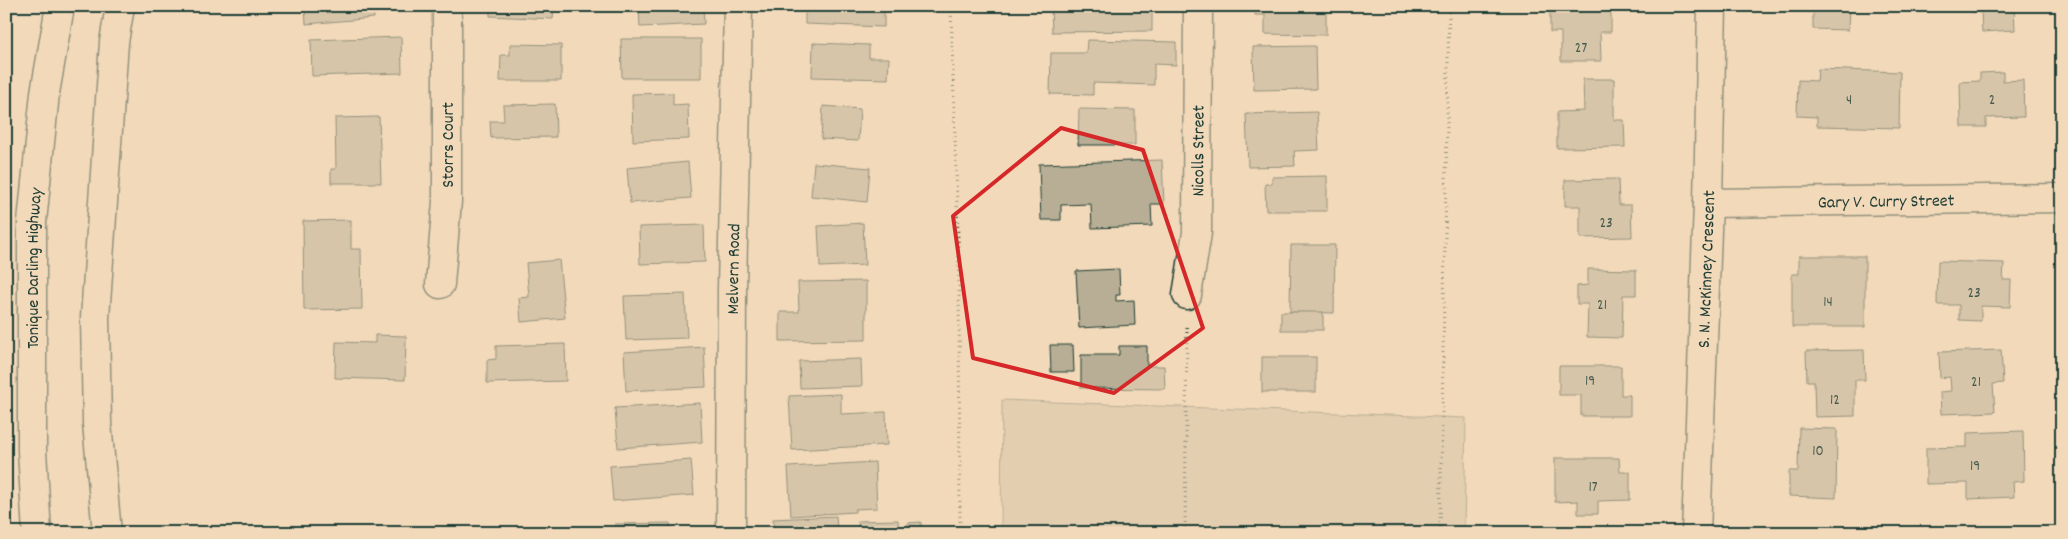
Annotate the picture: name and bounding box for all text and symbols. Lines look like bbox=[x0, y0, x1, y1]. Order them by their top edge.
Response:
house number: 27 bbox=[1575, 38, 1587, 60]
house number: 4 bbox=[1846, 90, 1852, 112]
house number: 2 bbox=[1989, 90, 1995, 112]
street label: Storrs Court bbox=[437, 102, 462, 188]
street label: Nicolls Street bbox=[1187, 105, 1213, 197]
street label: Tonique Darling Highway bbox=[22, 186, 50, 349]
street label: S. N. McKinney Crescent bbox=[1693, 190, 1723, 349]
street label: Gary V. Curry Street bbox=[1817, 190, 1955, 216]
house number: 23 bbox=[1599, 213, 1613, 235]
street label: Melvern Road bbox=[722, 223, 748, 315]
house number: 23 bbox=[1967, 283, 1981, 305]
house number: 14 bbox=[1823, 292, 1833, 314]
house number: 21 bbox=[1597, 295, 1607, 317]
house number: 19 bbox=[1585, 371, 1595, 393]
house number: 21 bbox=[1971, 372, 1981, 394]
house number: 12 bbox=[1830, 390, 1840, 412]
house number: 10 bbox=[1812, 441, 1824, 463]
house number: 19 bbox=[1970, 456, 1980, 478]
house number: 17 bbox=[1588, 477, 1598, 499]

